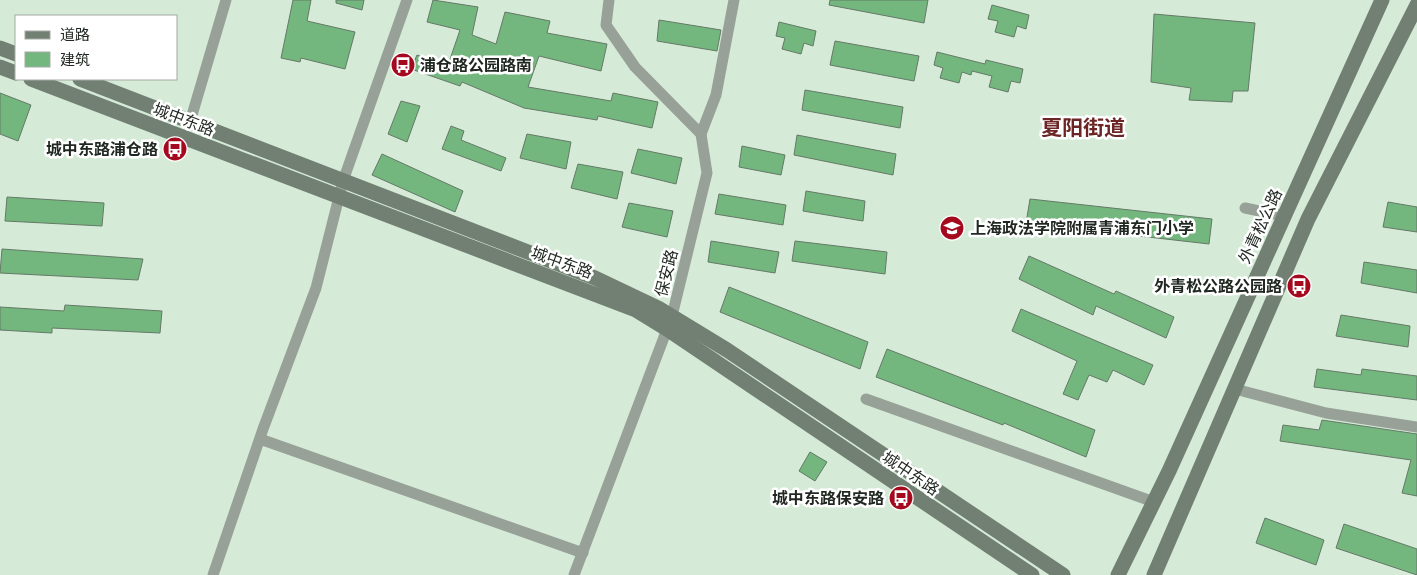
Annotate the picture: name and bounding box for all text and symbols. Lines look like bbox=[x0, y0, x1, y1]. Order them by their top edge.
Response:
legend bbox=[15, 15, 178, 80]
text: 道路 bbox=[60, 24, 90, 44]
text: 建筑 bbox=[60, 49, 90, 69]
bus stop icon: 浦仓路公园路南 bbox=[390, 52, 416, 78]
place label: 浦仓路公园路南 bbox=[420, 54, 532, 76]
street label: 城中东路 bbox=[150, 97, 218, 141]
district label: 夏阳街道 bbox=[1041, 113, 1125, 141]
bus stop icon: 城中东路浦仓路 bbox=[162, 136, 188, 162]
place label: 城中东路浦仓路 bbox=[46, 138, 158, 160]
street label: 外青松公路 bbox=[1233, 185, 1287, 267]
school or university icon: 上海政法学院附属青浦东门小学 bbox=[939, 215, 965, 241]
place label: 上海政法学院附属青浦东门小学 bbox=[970, 217, 1194, 239]
street label: 城中东路 bbox=[528, 241, 596, 283]
street label: 保安路 bbox=[650, 247, 682, 299]
bus stop icon: 外青松公路公园路 bbox=[1286, 273, 1312, 299]
place label: 外青松公路公园路 bbox=[1154, 275, 1282, 297]
street label: 城中东路 bbox=[878, 446, 944, 500]
bus stop icon: 城中东路保安路 bbox=[888, 485, 914, 511]
place label: 城中东路保安路 bbox=[772, 487, 884, 509]

